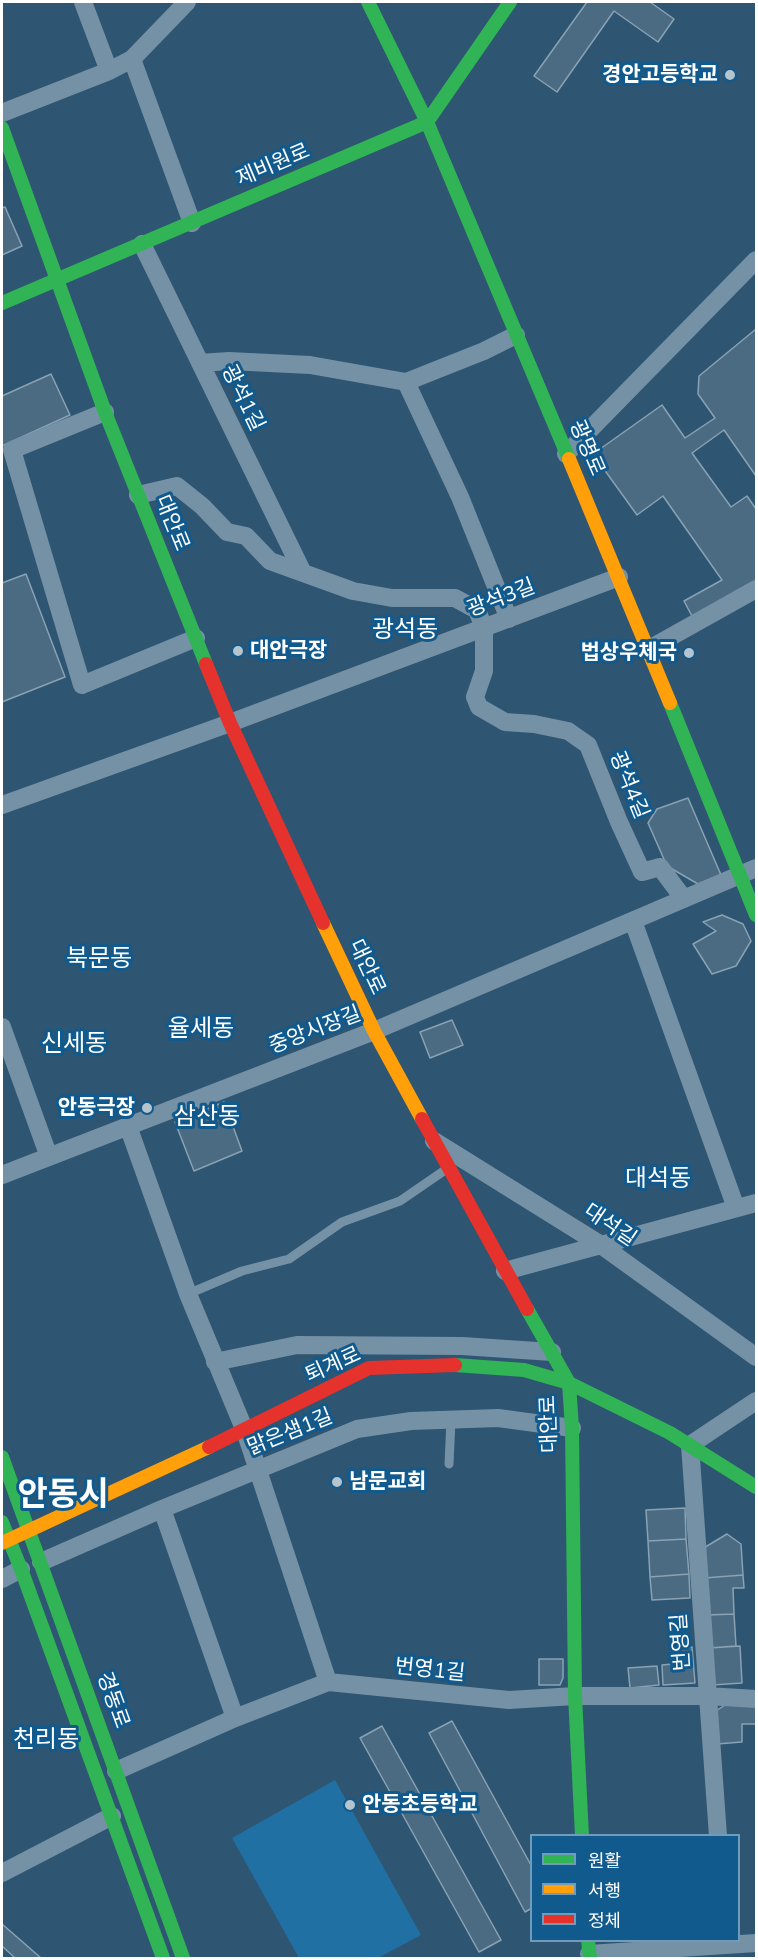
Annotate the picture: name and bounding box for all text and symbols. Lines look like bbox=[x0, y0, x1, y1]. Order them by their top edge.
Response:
place label: 경안고등학교 bbox=[602, 62, 718, 88]
marker: 경안고등학교 bbox=[723, 68, 737, 82]
street label: 제비원로 bbox=[233, 138, 313, 192]
street label: 광석1길 bbox=[216, 361, 270, 435]
street label: 광명로 bbox=[564, 416, 610, 480]
street label: 대안로 bbox=[149, 491, 195, 555]
street label: 광석3길 bbox=[464, 574, 538, 622]
district label: 광석동 bbox=[372, 616, 438, 644]
place label: 대안극장 bbox=[250, 638, 327, 664]
place label: 법상우체국 bbox=[580, 640, 677, 666]
marker: 대안극장 bbox=[231, 644, 245, 658]
marker: 법상우체국 bbox=[682, 646, 696, 660]
street label: 광석4길 bbox=[604, 748, 654, 822]
street label: 대안로 bbox=[343, 935, 391, 999]
district label: 북문동 bbox=[66, 945, 132, 973]
street label: 중앙시장길 bbox=[265, 1001, 365, 1059]
district label: 율세동 bbox=[168, 1015, 234, 1043]
district label: 신세동 bbox=[41, 1030, 107, 1058]
place label: 안동극장 bbox=[58, 1095, 135, 1121]
marker: 안동극장 bbox=[140, 1101, 154, 1115]
district label: 삼산동 bbox=[174, 1103, 240, 1131]
district label: 대석동 bbox=[625, 1165, 691, 1193]
street label: 대석길 bbox=[579, 1198, 641, 1252]
street label: 퇴계로 bbox=[301, 1342, 365, 1388]
street label: 대안로 bbox=[535, 1395, 563, 1453]
street label: 맑은샘1길 bbox=[244, 1403, 336, 1461]
place label: 남문교회 bbox=[349, 1469, 426, 1495]
district label: 안동시 bbox=[17, 1475, 109, 1515]
marker: 남문교회 bbox=[330, 1475, 344, 1489]
street label: 번영길 bbox=[666, 1612, 696, 1672]
street label: 번영1길 bbox=[394, 1654, 466, 1686]
street label: 경동로 bbox=[91, 1668, 135, 1732]
district label: 천리동 bbox=[13, 1726, 79, 1754]
place label: 안동초등학교 bbox=[362, 1792, 478, 1818]
marker: 안동초등학교 bbox=[343, 1798, 357, 1812]
legend bbox=[530, 1834, 740, 1942]
text: 원활 bbox=[588, 1849, 621, 1872]
text: 서행 bbox=[588, 1879, 621, 1902]
text: 정체 bbox=[588, 1909, 621, 1932]

